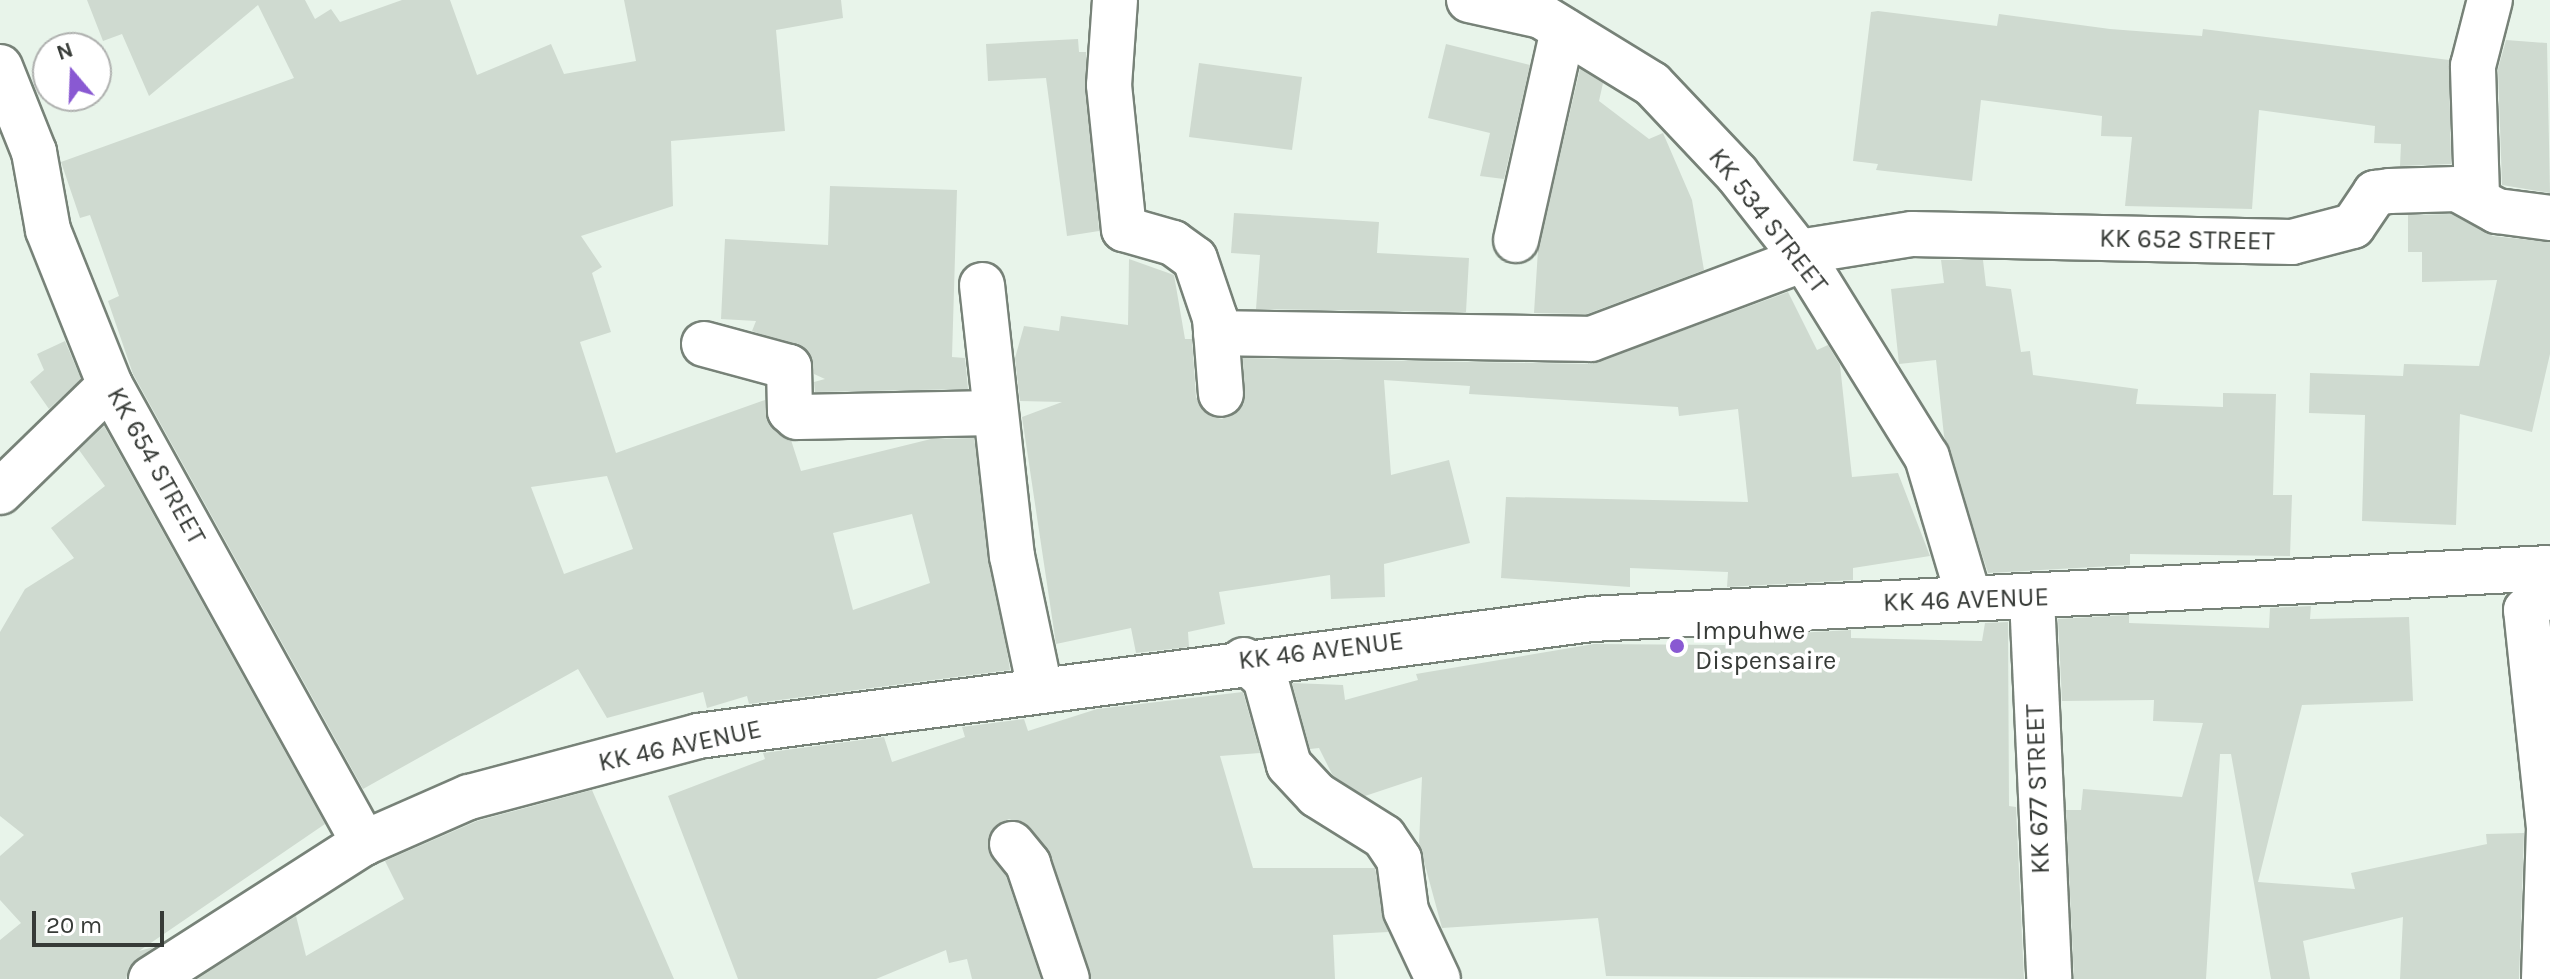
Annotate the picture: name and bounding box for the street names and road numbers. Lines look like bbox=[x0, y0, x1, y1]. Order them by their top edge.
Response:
street label: KK 534 STREET bbox=[1702, 142, 1834, 300]
street label: KK 652 STREET bbox=[2099, 223, 2275, 257]
street label: KK 654 STREET bbox=[100, 382, 212, 550]
street label: KK 46 AVENUE bbox=[1882, 582, 2050, 618]
street label: KK 46 AVENUE bbox=[1237, 625, 1405, 677]
street label: KK 677 STREET bbox=[2019, 703, 2057, 875]
street label: KK 46 AVENUE bbox=[595, 713, 765, 779]

